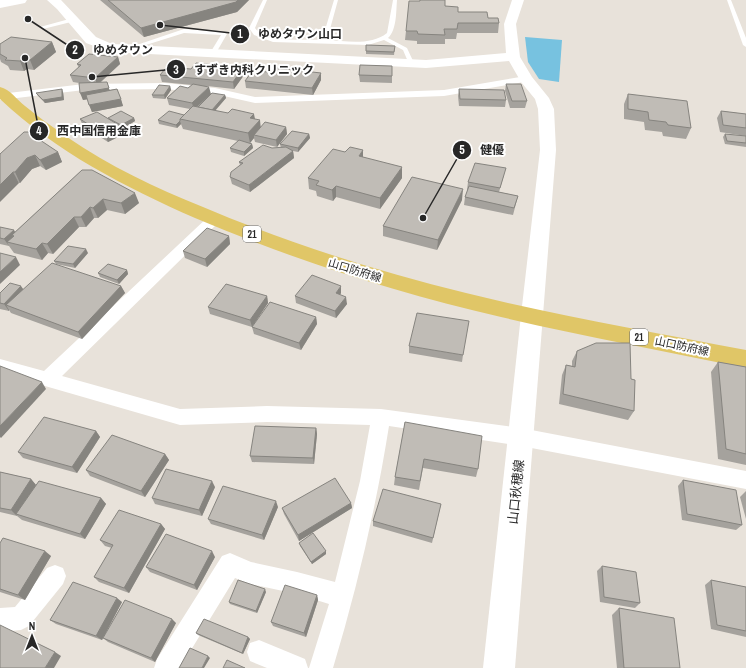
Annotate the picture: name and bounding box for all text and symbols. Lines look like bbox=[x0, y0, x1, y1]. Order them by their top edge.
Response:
callout: ゆめタウン山口 bbox=[230, 22, 350, 46]
text: 1 bbox=[237, 26, 243, 42]
text: ゆめタウン山口 bbox=[258, 26, 342, 42]
callout: ゆめタウン bbox=[65, 38, 161, 62]
text: 2 bbox=[72, 42, 78, 58]
text: ゆめタウン bbox=[93, 42, 153, 58]
callout: すずき内科クリニック bbox=[166, 57, 322, 81]
text: 3 bbox=[173, 62, 179, 78]
text: すずき内科クリニック bbox=[194, 62, 314, 78]
callout: 西中国信用金庫 bbox=[29, 119, 149, 143]
text: 4 bbox=[36, 123, 42, 139]
text: 西中国信用金庫 bbox=[57, 123, 141, 139]
callout: 健優 bbox=[452, 138, 512, 162]
text: 5 bbox=[459, 142, 465, 158]
text: 健優 bbox=[480, 142, 504, 158]
road number: 21 bbox=[243, 226, 261, 242]
street label: 山口防府線 bbox=[327, 255, 383, 285]
road number: 21 bbox=[630, 329, 648, 345]
street label: 山口防府線 bbox=[654, 333, 710, 359]
street label: 山口秋穂線 bbox=[504, 459, 528, 525]
north arrow bbox=[12, 616, 52, 656]
text: N bbox=[29, 619, 35, 633]

